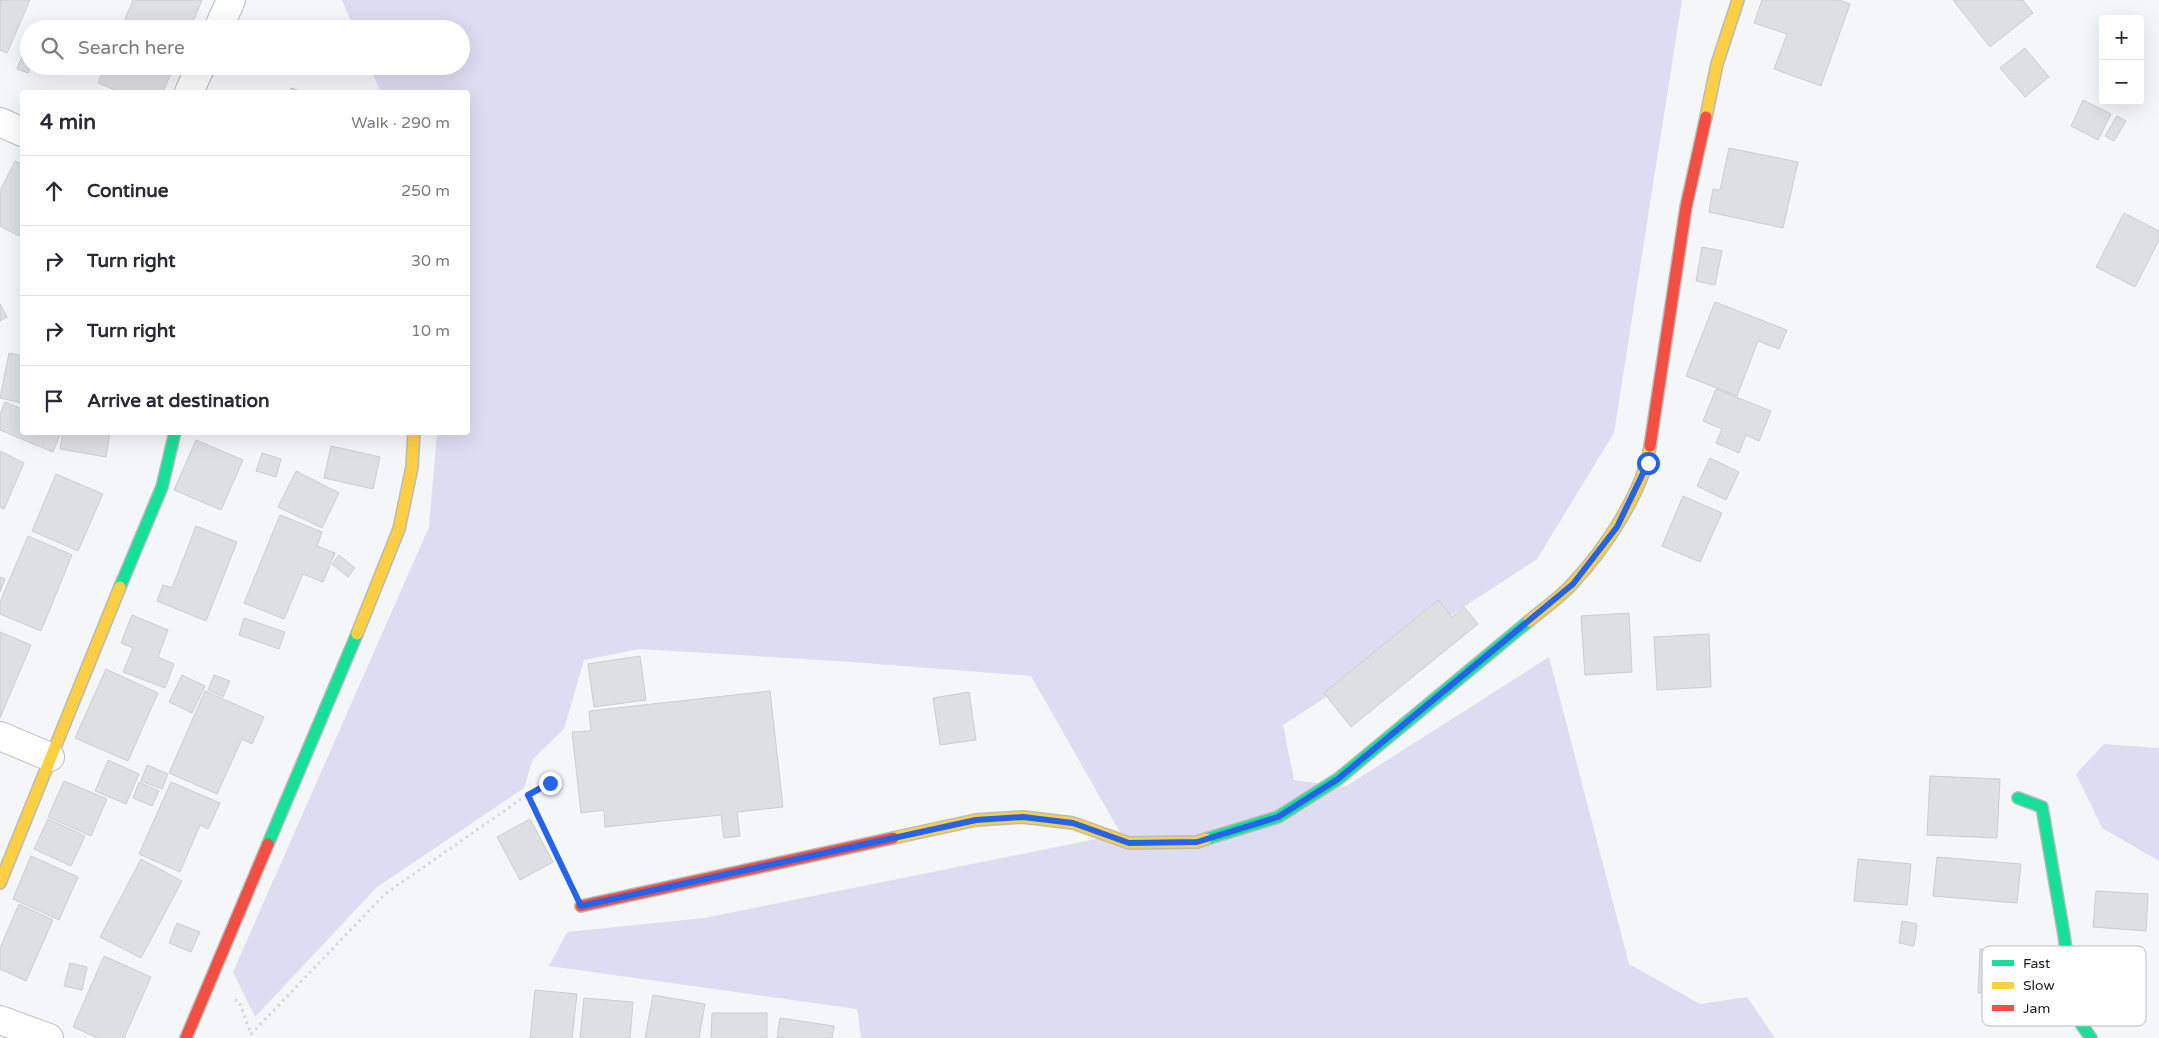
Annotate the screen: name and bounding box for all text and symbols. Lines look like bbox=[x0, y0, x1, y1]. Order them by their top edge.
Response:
map controls bbox=[2099, 15, 2144, 105]
button: + bbox=[2099, 15, 2144, 60]
search box bbox=[20, 20, 470, 75]
icon: search bbox=[38, 34, 66, 62]
text: Search here bbox=[78, 37, 185, 59]
button: − bbox=[2099, 60, 2144, 105]
text: 4 min bbox=[40, 110, 96, 135]
text: Walk · 290 m bbox=[351, 113, 450, 133]
icon: ahead bbox=[40, 177, 68, 205]
text: Continue bbox=[87, 180, 169, 202]
text: 250 m bbox=[401, 181, 450, 201]
icon: right bbox=[40, 247, 68, 275]
text: Turn right bbox=[87, 250, 175, 272]
text: 30 m bbox=[411, 251, 450, 271]
icon: right bbox=[40, 317, 68, 345]
text: Turn right bbox=[87, 320, 175, 342]
text: 10 m bbox=[411, 321, 450, 341]
icon: arrive bbox=[40, 387, 68, 415]
text: Arrive at destination bbox=[87, 390, 270, 412]
route start bbox=[1637, 452, 1660, 475]
route end bbox=[539, 772, 562, 795]
legend bbox=[1982, 946, 2146, 1026]
text: Fast bbox=[2023, 955, 2051, 972]
text: Slow bbox=[2023, 977, 2055, 994]
text: Jam bbox=[2023, 1000, 2050, 1017]

